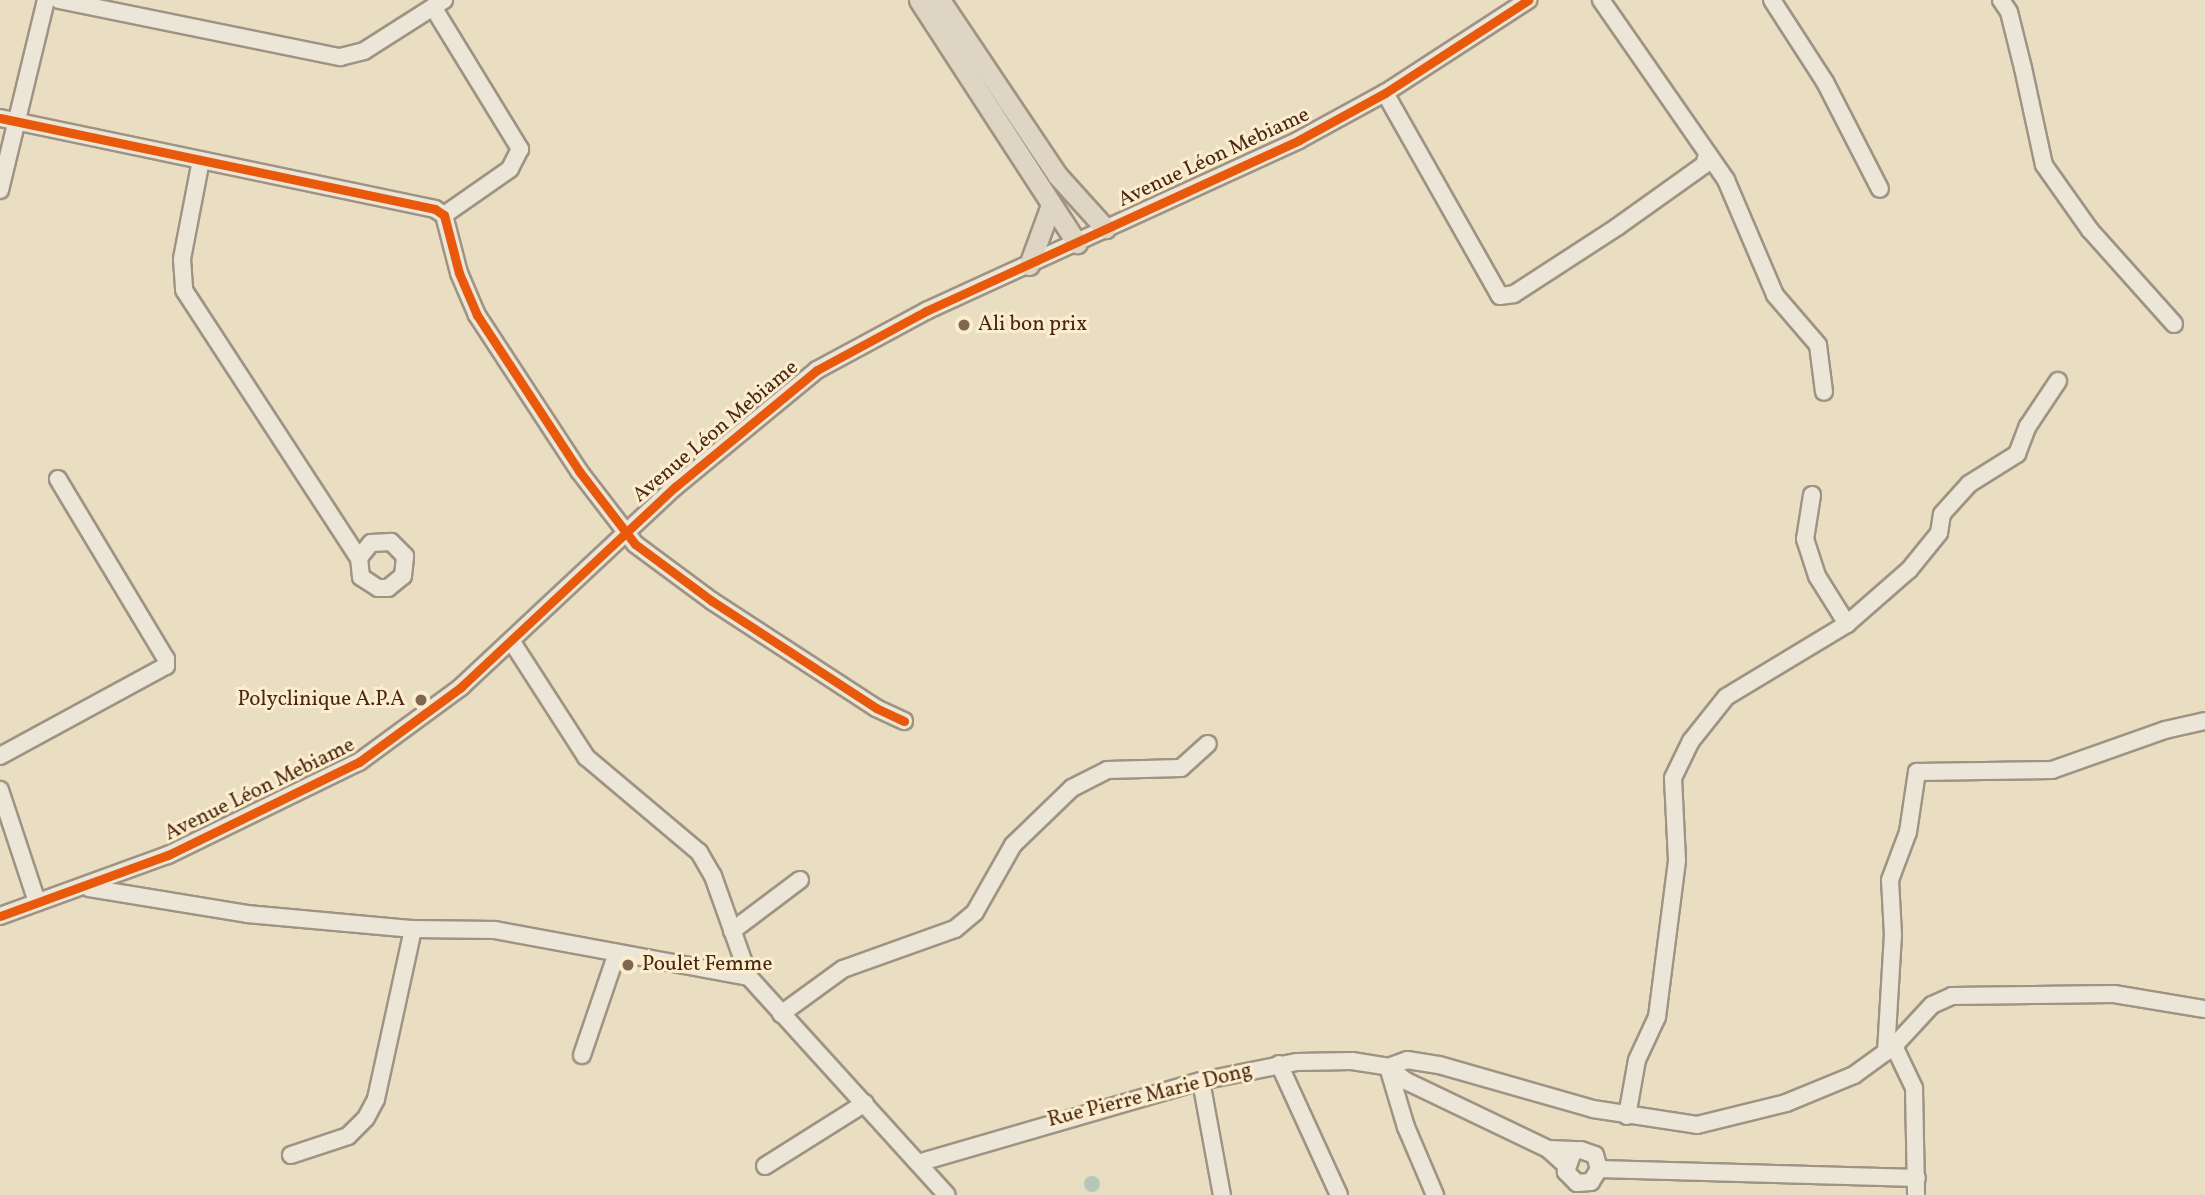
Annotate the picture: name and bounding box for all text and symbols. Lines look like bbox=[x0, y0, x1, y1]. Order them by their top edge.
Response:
street label: Avenue Léon Mebiame bbox=[1114, 103, 1314, 213]
place label: Ali bon prix bbox=[978, 312, 1087, 338]
marker: Ali bon prix bbox=[956, 317, 972, 333]
street label: Avenue Léon Mebiame bbox=[628, 355, 804, 509]
place label: Polyclinique A.P.A bbox=[237, 687, 405, 713]
marker: Polyclinique A.P.A bbox=[411, 690, 431, 710]
street label: Avenue Léon Mebiame bbox=[161, 733, 359, 847]
place label: Poulet Femme bbox=[642, 952, 772, 978]
marker: Poulet Femme bbox=[620, 957, 636, 973]
street label: Rue Pierre Marie Dong bbox=[1045, 1058, 1255, 1134]

